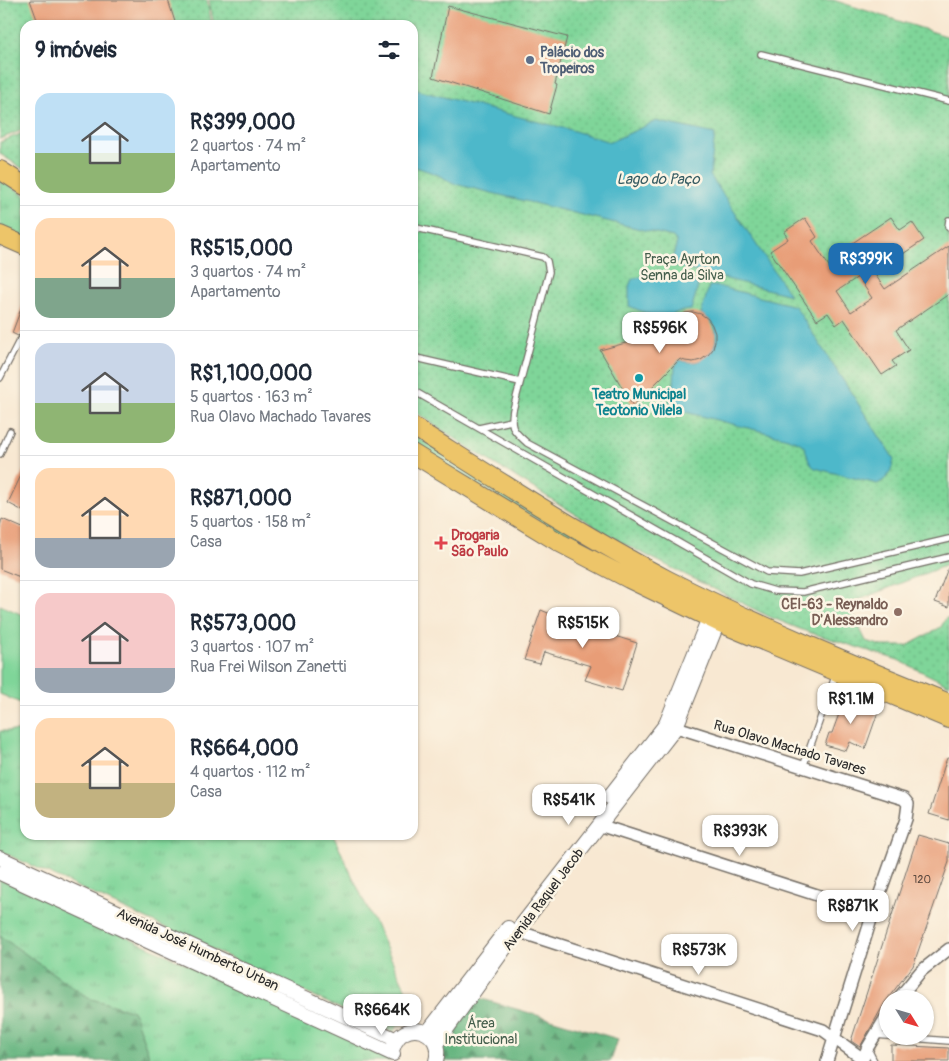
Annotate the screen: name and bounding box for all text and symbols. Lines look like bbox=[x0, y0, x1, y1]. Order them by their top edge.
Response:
icon: filters bbox=[375, 36, 403, 64]
text: 9 imóveis bbox=[35, 37, 117, 64]
place label: Palácio dos Tropeiros bbox=[539, 44, 605, 77]
marker: Palácio dos Tropeiros bbox=[524, 54, 536, 66]
text: R$399,000 bbox=[190, 109, 295, 136]
icon: home bbox=[75, 113, 135, 173]
text: 2 quartos · 74 m² bbox=[190, 136, 306, 156]
text: Apartamento bbox=[190, 156, 281, 176]
water label: Lago do Paço bbox=[616, 170, 701, 189]
text: R$515,000 bbox=[190, 235, 293, 262]
icon: home bbox=[75, 238, 135, 298]
pin: R$399K bbox=[825, 242, 907, 285]
text: R$399K bbox=[840, 249, 893, 269]
park label: Praça Ayrton Senna da Silva bbox=[640, 251, 724, 284]
text: 3 quartos · 74 m² bbox=[190, 262, 306, 282]
text: Apartamento bbox=[190, 282, 281, 302]
pin: R$596K bbox=[619, 312, 701, 354]
text: R$596K bbox=[633, 318, 687, 338]
text: R$1,100,000 bbox=[190, 360, 312, 387]
icon: home bbox=[75, 363, 135, 423]
marker: Teatro Municipal Teotonio Vilela bbox=[633, 372, 645, 384]
place label: Teatro Municipal Teotonio Vilela bbox=[591, 386, 686, 419]
text: 5 quartos · 163 m² bbox=[190, 387, 313, 407]
text: Rua Olavo Machado Tavares bbox=[190, 407, 371, 427]
text: R$871,000 bbox=[190, 485, 292, 512]
icon: home bbox=[75, 488, 135, 548]
text: 5 quartos · 158 m² bbox=[190, 512, 311, 532]
place label: Drogaria São Paulo bbox=[451, 527, 509, 560]
text: Casa bbox=[190, 532, 222, 552]
marker: Drogaria São Paulo bbox=[435, 537, 447, 549]
place label: CEI-63 - Reynaldo D'Alessandro bbox=[781, 596, 888, 629]
pin: R$515K bbox=[542, 606, 624, 649]
marker: CEI-63 - Reynaldo D'Alessandro bbox=[892, 606, 904, 618]
text: R$573,000 bbox=[190, 610, 296, 637]
icon: home bbox=[75, 613, 135, 673]
text: R$515K bbox=[557, 613, 609, 633]
text: 3 quartos · 107 m² bbox=[190, 637, 314, 657]
text: Rua Frei Wilson Zanetti bbox=[190, 657, 346, 677]
pin: R$1.1M bbox=[810, 682, 892, 725]
text: R$1.1M bbox=[828, 689, 874, 709]
street label: Rua Olavo Machado Tavares bbox=[712, 716, 869, 779]
text: R$664,000 bbox=[190, 735, 299, 762]
icon: home bbox=[75, 738, 135, 798]
text: 4 quartos · 112 m² bbox=[190, 762, 310, 782]
text: Casa bbox=[190, 782, 222, 802]
pin: R$541K bbox=[528, 784, 610, 826]
text: R$541K bbox=[543, 790, 595, 810]
pin: R$393K bbox=[699, 814, 781, 857]
text: R$393K bbox=[713, 821, 767, 841]
street label: Avenida Raquel Jacob bbox=[499, 844, 588, 954]
house number: 120 bbox=[913, 873, 931, 886]
pin: R$871K bbox=[812, 890, 894, 932]
text: R$871K bbox=[828, 896, 878, 916]
street label: Avenida José Humberto Urban bbox=[114, 904, 282, 995]
pin: R$573K bbox=[658, 934, 740, 976]
text: R$573K bbox=[672, 940, 726, 960]
north arrow bbox=[879, 990, 934, 1045]
map controls bbox=[879, 990, 934, 1045]
pin: R$664K bbox=[341, 994, 423, 1036]
text: R$664K bbox=[354, 1000, 410, 1020]
park label: Área Institucional bbox=[444, 1014, 518, 1048]

